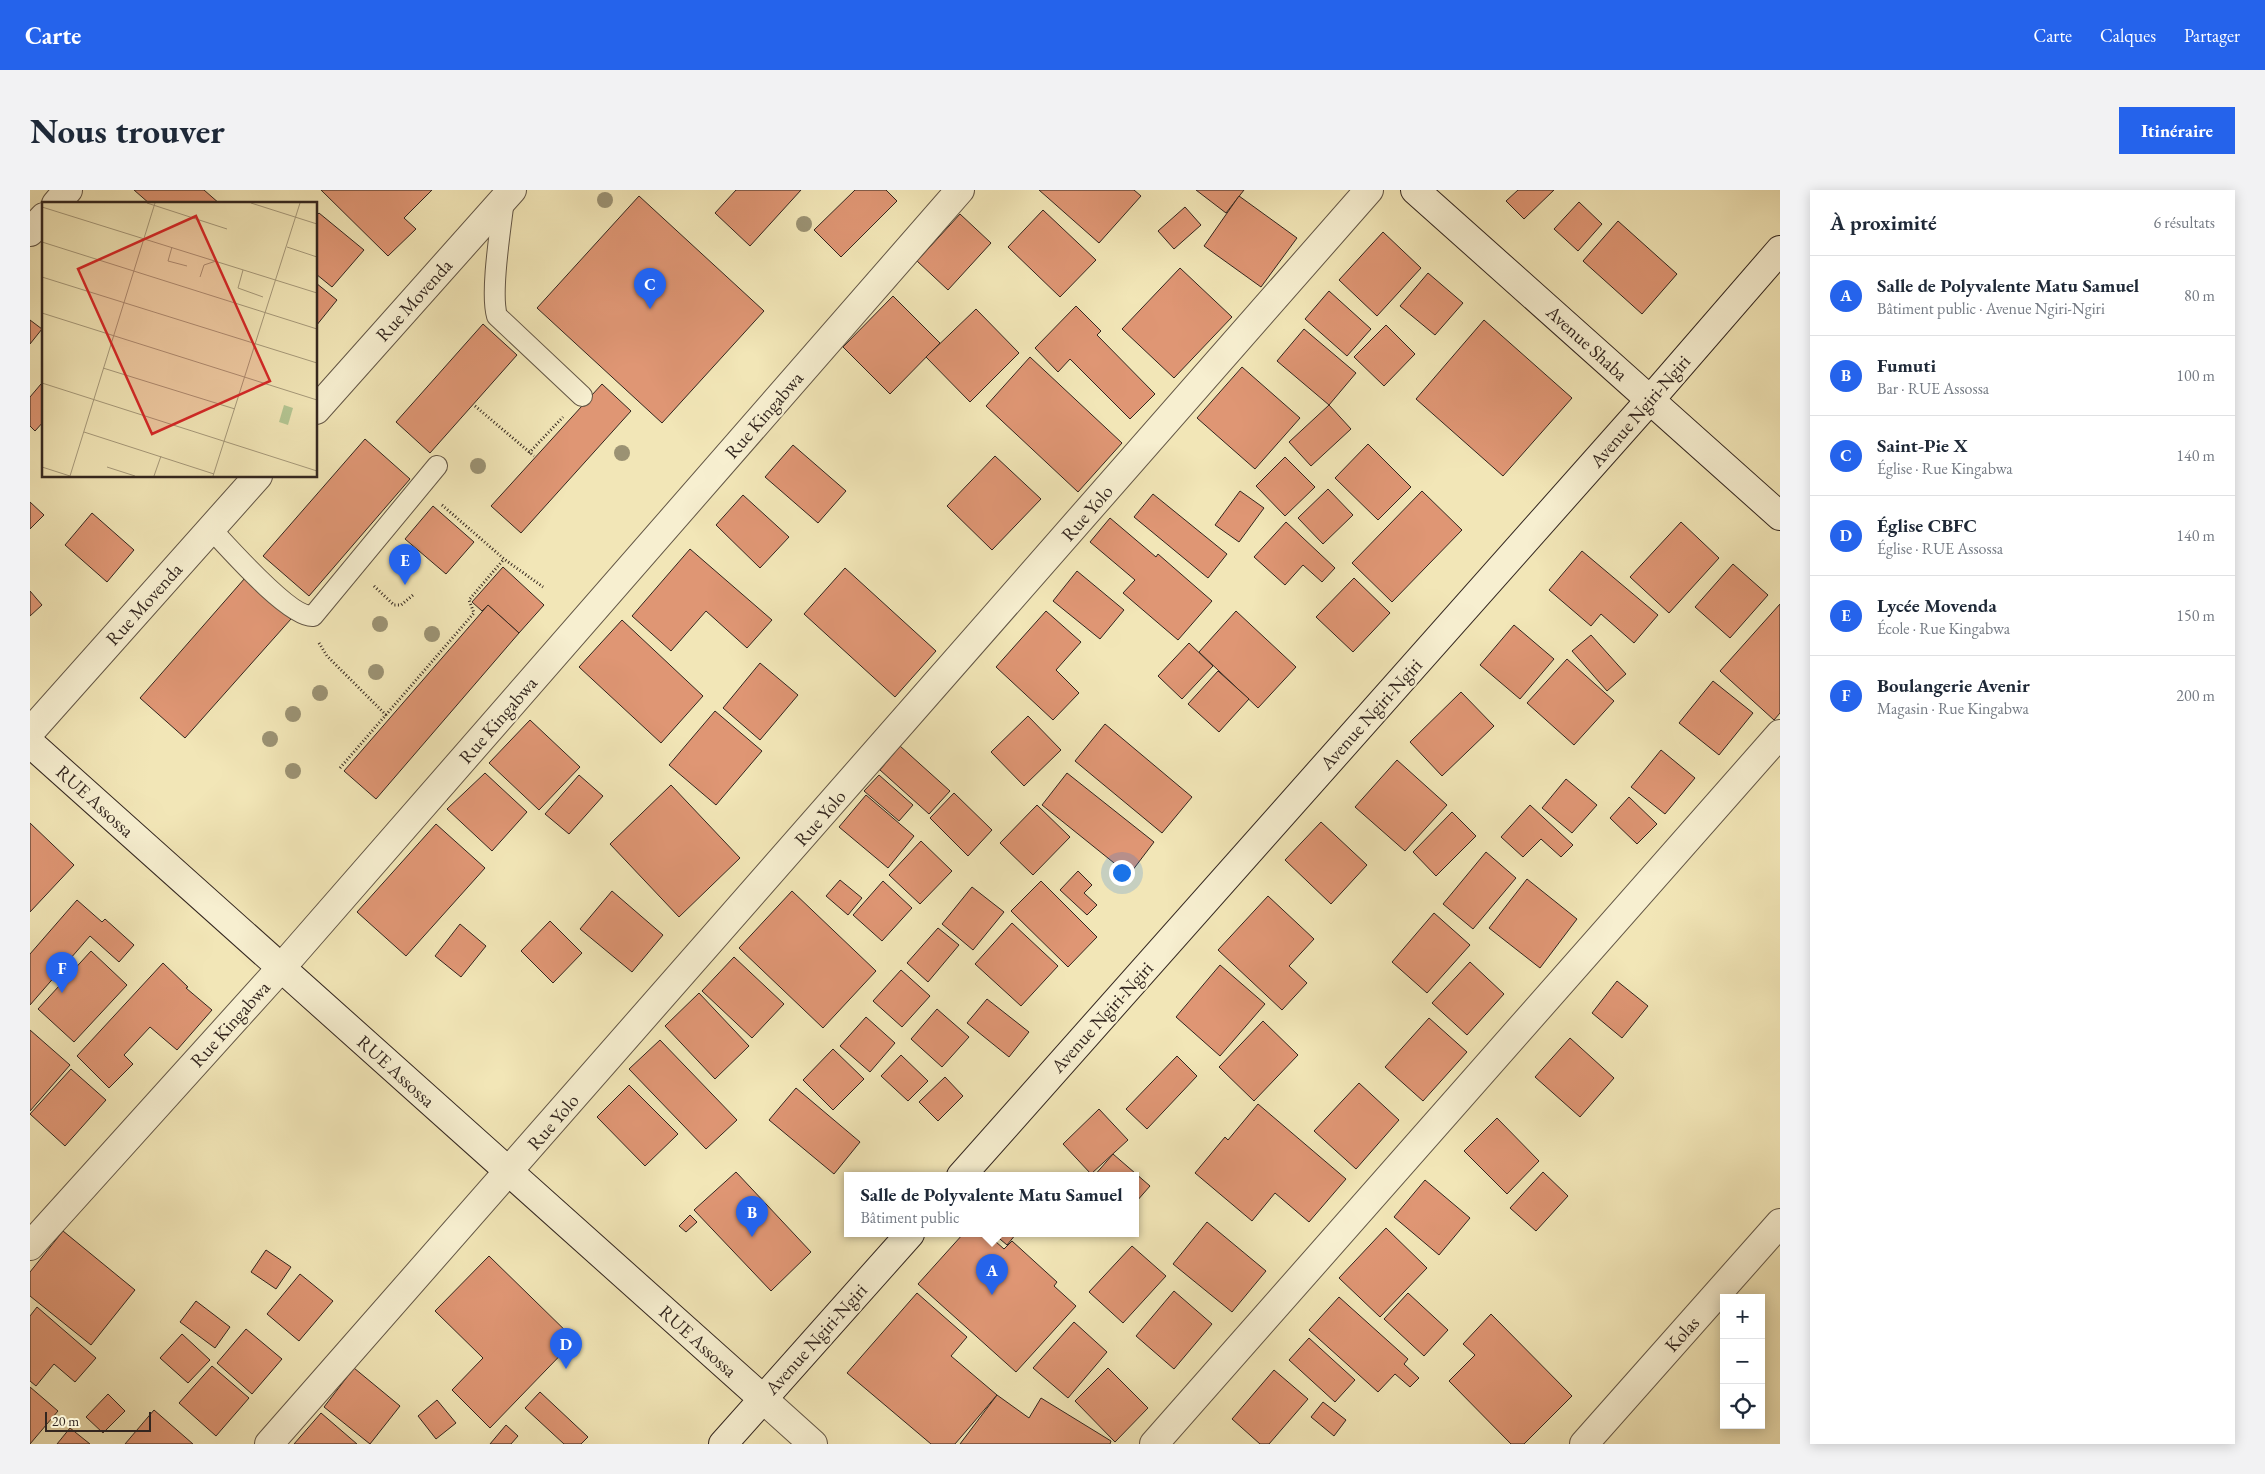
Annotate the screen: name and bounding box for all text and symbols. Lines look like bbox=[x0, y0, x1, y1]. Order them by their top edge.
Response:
text: Carte bbox=[25, 20, 81, 51]
text: Carte bbox=[2033, 24, 2072, 47]
text: Calques bbox=[2100, 24, 2156, 47]
text: Partager bbox=[2184, 24, 2240, 47]
button: Itinéraire bbox=[2119, 107, 2235, 154]
text: Nous trouver bbox=[30, 108, 225, 153]
inset map bbox=[42, 202, 318, 478]
text: À proximité bbox=[1830, 209, 1937, 236]
text: 6 résultats bbox=[2153, 212, 2215, 233]
street label: Rue Movenda bbox=[370, 253, 458, 347]
pin: C bbox=[634, 268, 666, 309]
text: Salle de Polyvalente Matu Samuel bbox=[1877, 273, 2139, 298]
text: A bbox=[1840, 285, 1852, 306]
text: 80 m bbox=[2184, 285, 2215, 306]
text: Bâtiment public · Avenue Ngiri-Ngiri bbox=[1877, 298, 2105, 319]
street label: Avenue Shaba bbox=[1540, 299, 1633, 387]
street label: Avenue Ngiri-Ngiri bbox=[1583, 349, 1696, 473]
text: Fumuti bbox=[1877, 353, 1936, 378]
text: B bbox=[1841, 365, 1851, 386]
text: 100 m bbox=[2176, 365, 2215, 386]
street label: Rue Kingabwa bbox=[719, 366, 809, 464]
text: Bar · RUE Assossa bbox=[1877, 378, 1989, 399]
text: Saint-Pie X bbox=[1877, 433, 1968, 458]
text: C bbox=[1840, 445, 1852, 466]
text: 140 m bbox=[2176, 445, 2215, 466]
text: Église · Rue Kingabwa bbox=[1877, 458, 2013, 479]
street label: Rue Yolo bbox=[1056, 480, 1118, 546]
text: Église CBFC bbox=[1877, 513, 1977, 538]
text: D bbox=[1840, 525, 1852, 546]
text: 140 m bbox=[2176, 525, 2215, 546]
text: Église · RUE Assossa bbox=[1877, 538, 2003, 559]
pin: E bbox=[389, 544, 421, 585]
street label: Rue Movenda bbox=[100, 557, 188, 651]
text: Lycée Movenda bbox=[1877, 593, 1997, 618]
text: E bbox=[1841, 605, 1851, 626]
text: 150 m bbox=[2176, 605, 2215, 626]
text: École · Rue Kingabwa bbox=[1877, 618, 2010, 639]
street label: Avenue Ngiri-Ngiri bbox=[1314, 653, 1428, 776]
street label: Rue Kingabwa bbox=[453, 671, 543, 769]
text: Boulangerie Avenir bbox=[1877, 673, 2030, 698]
text: F bbox=[1842, 685, 1850, 706]
text: 200 m bbox=[2176, 685, 2215, 706]
text: Magasin · Rue Kingabwa bbox=[1877, 698, 2029, 719]
street label: RUE Assossa bbox=[51, 759, 140, 843]
street label: Rue Yolo bbox=[789, 785, 851, 851]
your location bbox=[1109, 860, 1135, 886]
pin: F bbox=[46, 952, 78, 993]
street label: Avenue Ngiri-Ngiri bbox=[1045, 956, 1159, 1079]
street label: Rue Kingabwa bbox=[185, 975, 276, 1073]
street label: RUE Assossa bbox=[352, 1029, 441, 1113]
street label: Rue Yolo bbox=[522, 1089, 584, 1155]
popup bbox=[844, 1172, 1139, 1237]
text: Salle de Polyvalente Matu Samuel bbox=[860, 1182, 1123, 1207]
pin: B bbox=[736, 1196, 768, 1237]
text: Bâtiment public bbox=[860, 1207, 959, 1228]
pin: A bbox=[976, 1254, 1008, 1295]
street label: Avenue Ngiri-Ngiri bbox=[759, 1278, 873, 1401]
map controls bbox=[1720, 1294, 1765, 1429]
button: + bbox=[1720, 1294, 1765, 1339]
street label: RUE Assossa bbox=[654, 1299, 743, 1383]
street label: Kolas bbox=[1659, 1311, 1705, 1357]
pin: D bbox=[550, 1328, 582, 1369]
button: − bbox=[1720, 1339, 1765, 1384]
button: locate bbox=[1720, 1384, 1765, 1429]
scale bar bbox=[45, 1409, 151, 1432]
text: 20 m bbox=[52, 1412, 79, 1430]

